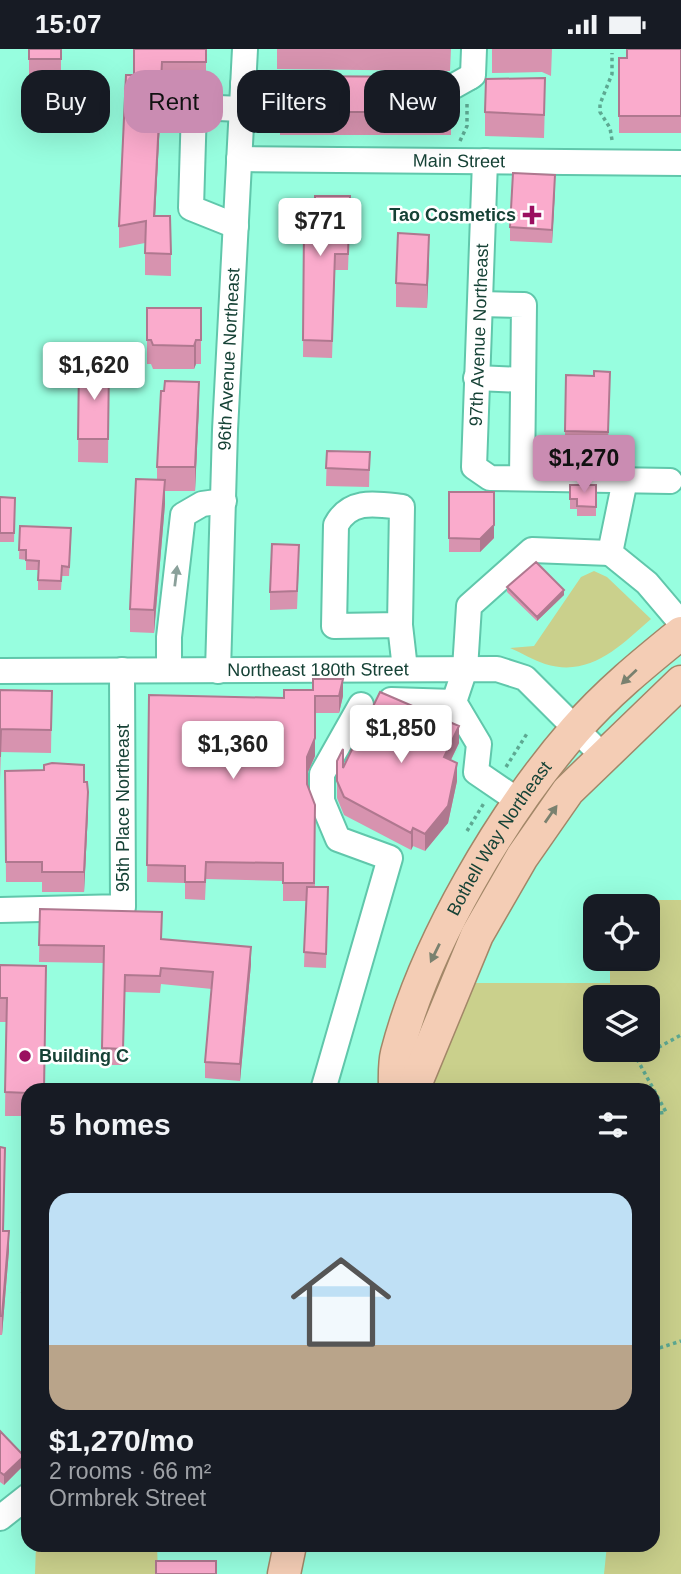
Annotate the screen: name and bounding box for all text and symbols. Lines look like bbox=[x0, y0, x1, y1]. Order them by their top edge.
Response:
text: 15:07 bbox=[35, 9, 102, 39]
chip: Buy bbox=[21, 70, 110, 133]
chip: Rent bbox=[124, 70, 223, 133]
chip: Filters bbox=[237, 70, 350, 133]
chip: New bbox=[364, 70, 460, 133]
street label: Main Street bbox=[413, 151, 505, 171]
pin: $771 bbox=[279, 199, 361, 258]
place label: Tao Cosmetics bbox=[389, 205, 516, 225]
marker: Tao Cosmetics bbox=[522, 205, 542, 225]
text: $771 bbox=[294, 208, 346, 234]
street label: 97th Avenue Northeast bbox=[466, 243, 492, 427]
street label: 96th Avenue Northeast bbox=[214, 267, 243, 451]
pin: $1,620 bbox=[37, 343, 151, 402]
text: $1,620 bbox=[59, 352, 129, 378]
pin: $1,270 bbox=[527, 435, 641, 495]
text: $1,270 bbox=[549, 445, 619, 471]
one-way arrow bbox=[171, 565, 182, 587]
street label: Northeast 180th Street bbox=[227, 659, 409, 680]
one-way arrow bbox=[621, 668, 638, 684]
pin: $1,850 bbox=[344, 705, 458, 765]
text: $1,850 bbox=[366, 715, 436, 741]
pin: $1,360 bbox=[176, 721, 290, 781]
street label: 95th Place Northeast bbox=[113, 724, 133, 892]
text: $1,360 bbox=[198, 731, 268, 757]
street label: Bothell Way Northeast bbox=[443, 758, 555, 919]
one-way arrow bbox=[544, 805, 557, 824]
map controls bbox=[583, 894, 660, 1062]
button: locate bbox=[583, 894, 660, 971]
one-way arrow bbox=[429, 943, 441, 963]
button: layers bbox=[583, 985, 660, 1062]
place label: Building C bbox=[39, 1046, 129, 1066]
marker: Building C bbox=[17, 1048, 33, 1064]
icon: filters bbox=[594, 1106, 632, 1144]
text: 5 homes bbox=[49, 1108, 171, 1141]
icon: home bbox=[278, 1239, 404, 1365]
text: $1,270/mo bbox=[49, 1424, 194, 1457]
text: 2 rooms · 66 m² bbox=[49, 1458, 211, 1484]
text: Ormbrek Street bbox=[49, 1485, 206, 1511]

